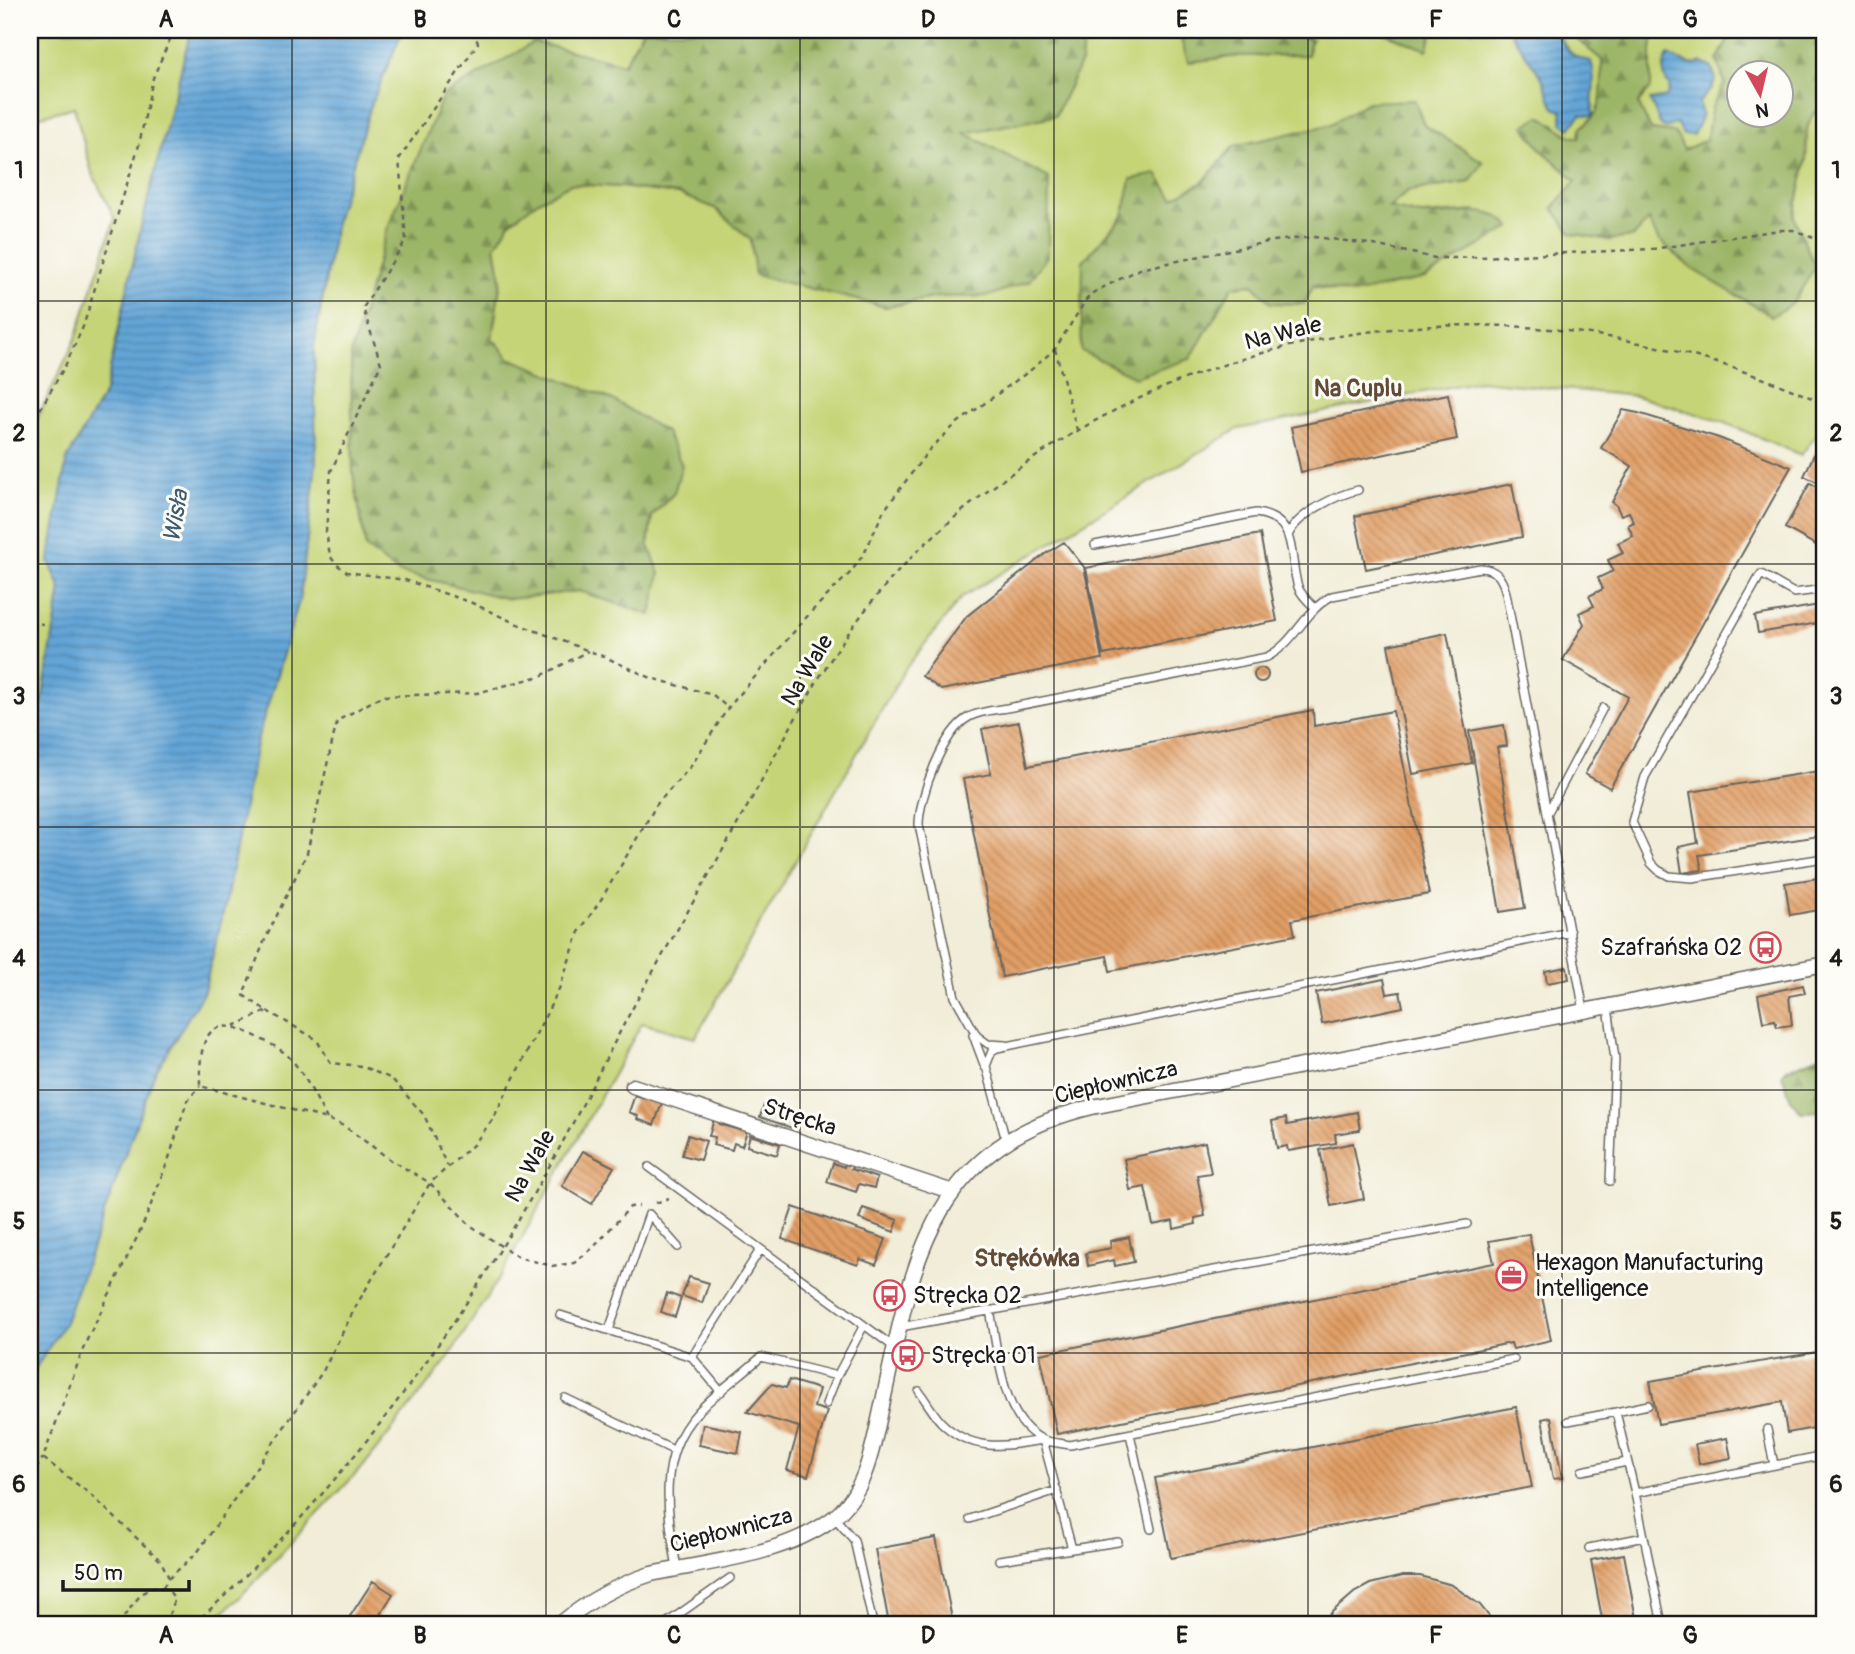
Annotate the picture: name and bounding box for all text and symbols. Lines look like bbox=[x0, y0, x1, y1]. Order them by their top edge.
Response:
text: A bbox=[159, 5, 174, 34]
text: B bbox=[413, 5, 427, 34]
text: C bbox=[667, 5, 681, 34]
text: D bbox=[921, 5, 935, 34]
text: E bbox=[1176, 5, 1188, 34]
text: F bbox=[1429, 5, 1443, 34]
text: G bbox=[1682, 5, 1698, 34]
north arrow bbox=[1726, 60, 1796, 130]
text: N bbox=[1754, 97, 1770, 123]
text: 1 bbox=[15, 156, 24, 185]
text: 1 bbox=[1832, 156, 1841, 185]
street label: Na Wale bbox=[1241, 309, 1325, 357]
district label: Na Cuplu bbox=[1314, 374, 1402, 403]
text: 2 bbox=[13, 419, 26, 448]
text: 2 bbox=[1830, 419, 1843, 448]
water label: Wisła bbox=[157, 486, 195, 544]
street label: Na Wale bbox=[774, 628, 840, 711]
text: 3 bbox=[13, 682, 25, 711]
text: 3 bbox=[1830, 682, 1842, 711]
bus stop icon: Szafrańska 02 bbox=[1748, 930, 1782, 964]
place label: Szafrańska 02 bbox=[1600, 933, 1742, 962]
text: 4 bbox=[12, 944, 26, 973]
text: 4 bbox=[1829, 944, 1843, 973]
street label: Ciepłownicza bbox=[1052, 1054, 1180, 1110]
street label: Stręcka bbox=[760, 1092, 840, 1142]
street label: Na Wale bbox=[498, 1124, 562, 1207]
text: 5 bbox=[13, 1207, 25, 1236]
text: 5 bbox=[1830, 1207, 1842, 1236]
district label: Strękówka bbox=[974, 1244, 1080, 1273]
place label: Hexagon Manufacturing Intelligence bbox=[1535, 1248, 1763, 1303]
office icon: Hexagon Manufacturing Intelligence bbox=[1495, 1258, 1529, 1292]
bus stop icon: Stręcka 02 bbox=[873, 1278, 907, 1312]
place label: Stręcka 02 bbox=[913, 1281, 1022, 1310]
bus stop icon: Stręcka 01 bbox=[891, 1338, 925, 1372]
place label: Stręcka 01 bbox=[931, 1341, 1036, 1370]
text: 6 bbox=[12, 1470, 26, 1499]
text: 6 bbox=[1829, 1470, 1843, 1499]
street label: Ciepłownicza bbox=[667, 1501, 795, 1559]
scale bar bbox=[63, 1549, 189, 1593]
text: 50 m bbox=[74, 1560, 123, 1587]
text: A bbox=[159, 1621, 174, 1650]
text: B bbox=[413, 1621, 427, 1650]
text: C bbox=[667, 1621, 681, 1650]
text: D bbox=[921, 1621, 935, 1650]
text: E bbox=[1176, 1621, 1188, 1650]
text: F bbox=[1429, 1621, 1443, 1650]
text: G bbox=[1682, 1621, 1698, 1650]

